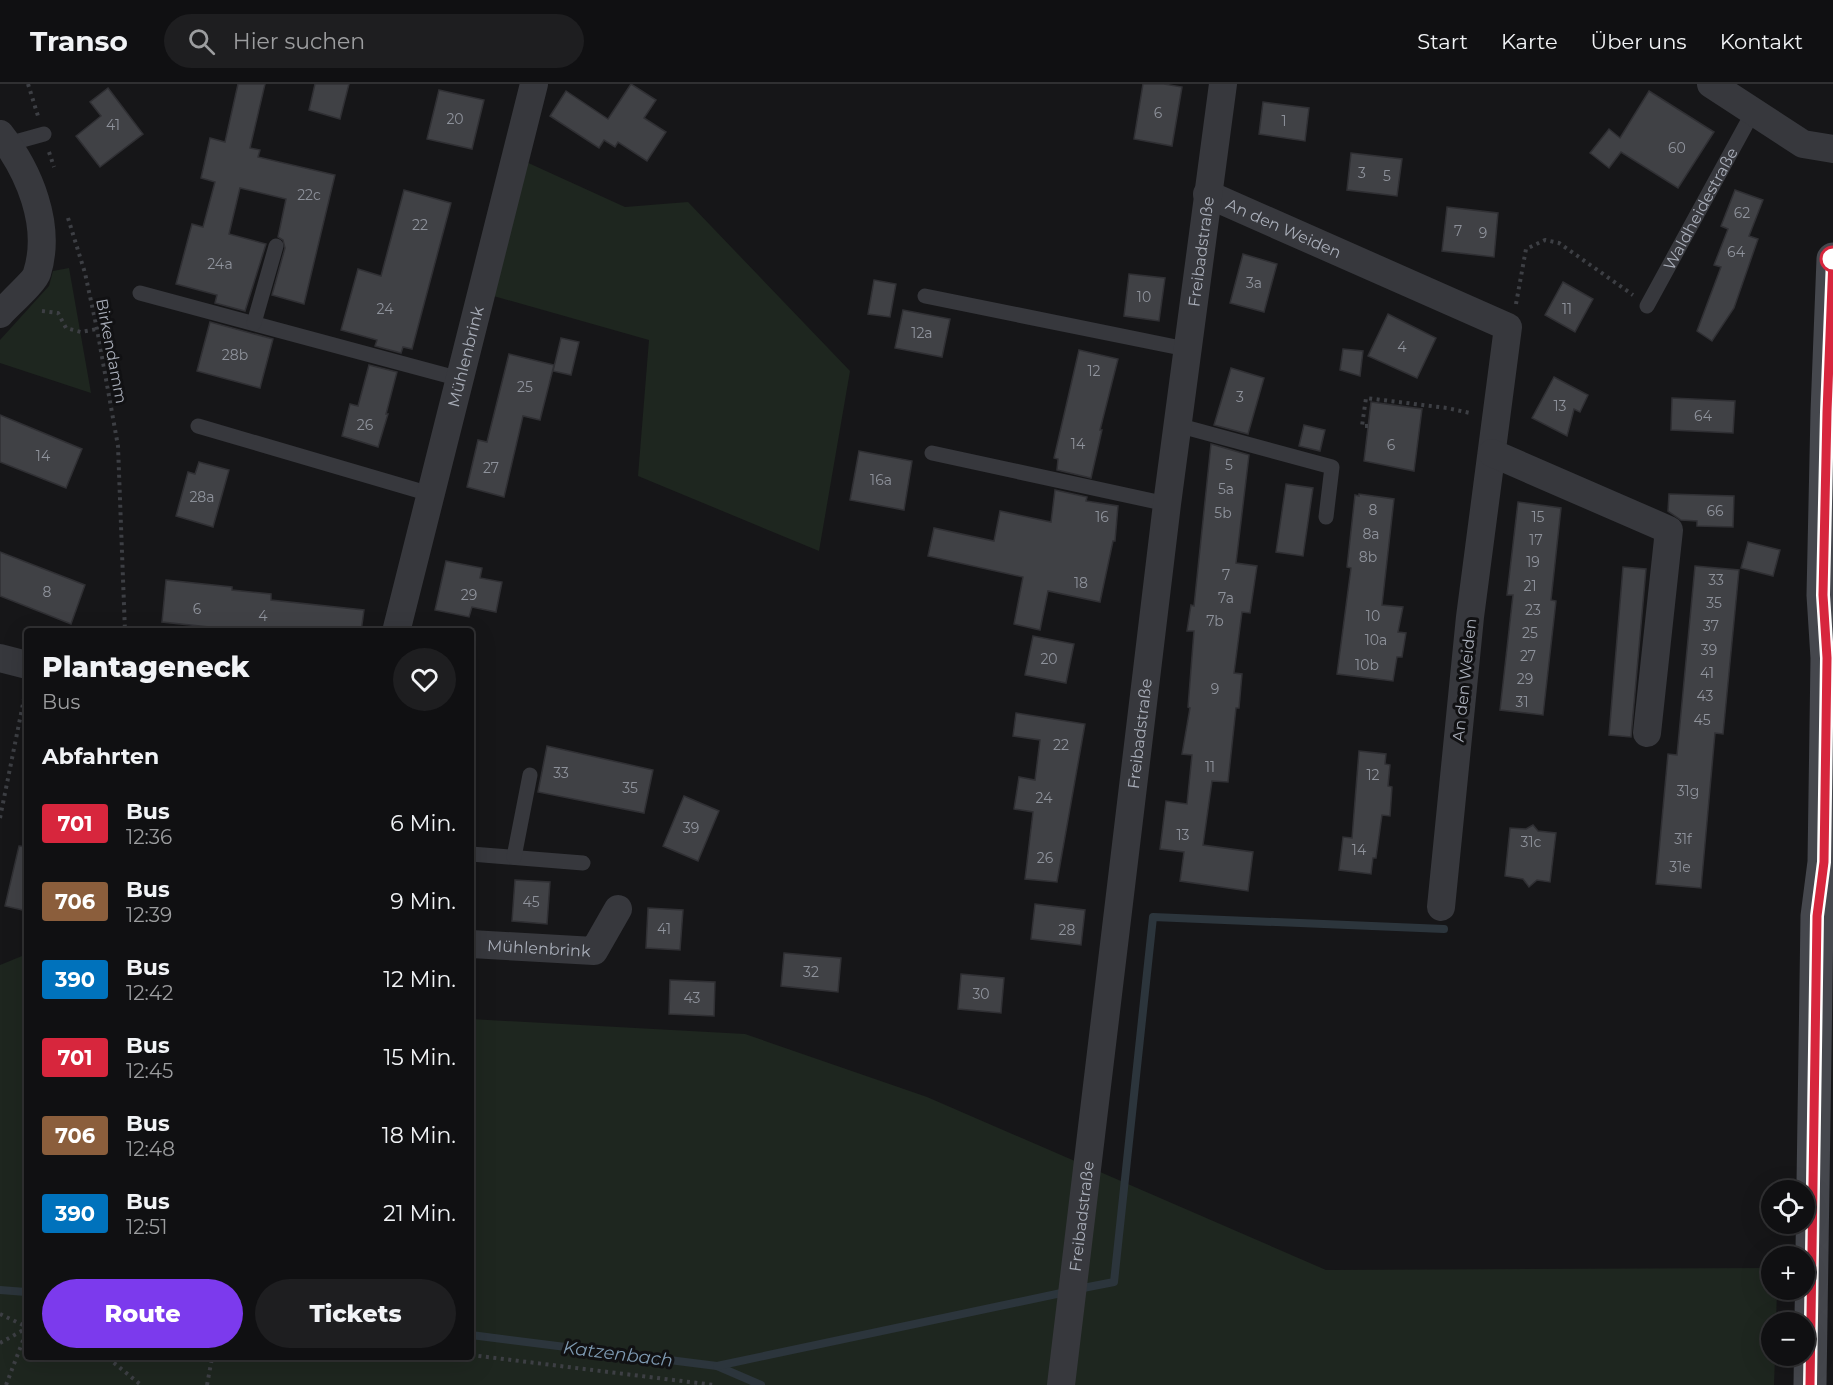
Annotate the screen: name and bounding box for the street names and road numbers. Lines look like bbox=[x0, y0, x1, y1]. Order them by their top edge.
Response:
street label: Waldheidestraße bbox=[1660, 144, 1742, 273]
street label: Freibadstraße bbox=[1184, 195, 1218, 308]
street label: An den Weiden bbox=[1223, 195, 1344, 262]
street label: Birkendamm bbox=[92, 297, 131, 405]
street label: Mühlenbrink bbox=[444, 304, 488, 409]
street label: An den Weiden bbox=[1449, 617, 1480, 743]
street label: Freibadstraße bbox=[1124, 677, 1156, 790]
street label: Mühlenbrink bbox=[487, 936, 592, 961]
street label: Freibadstraße bbox=[1066, 1160, 1098, 1273]

